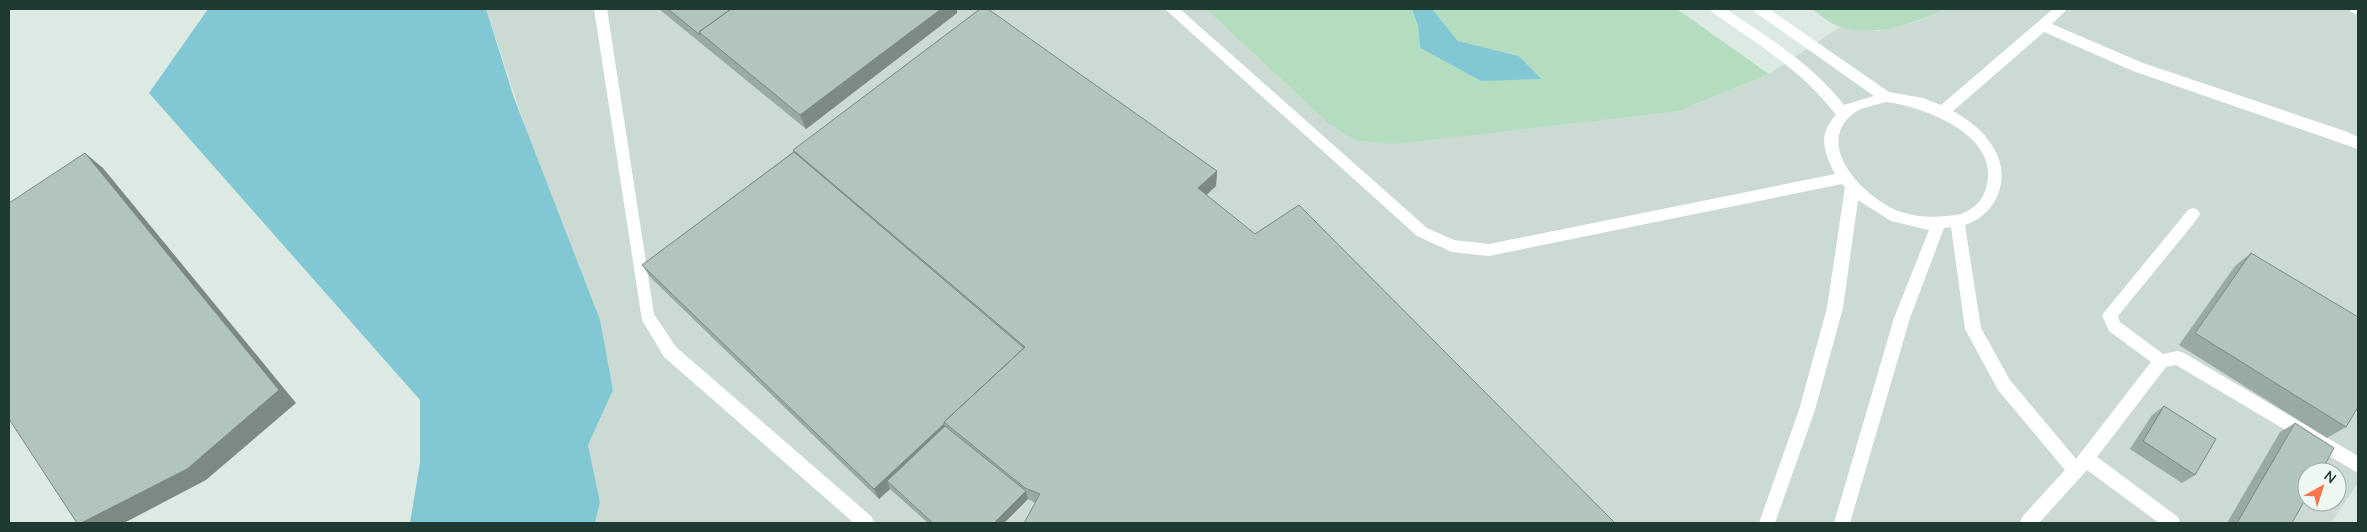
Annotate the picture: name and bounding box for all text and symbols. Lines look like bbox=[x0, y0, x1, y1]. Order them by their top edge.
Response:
north arrow bbox=[2297, 462, 2347, 512]
text: N bbox=[2320, 467, 2340, 487]

